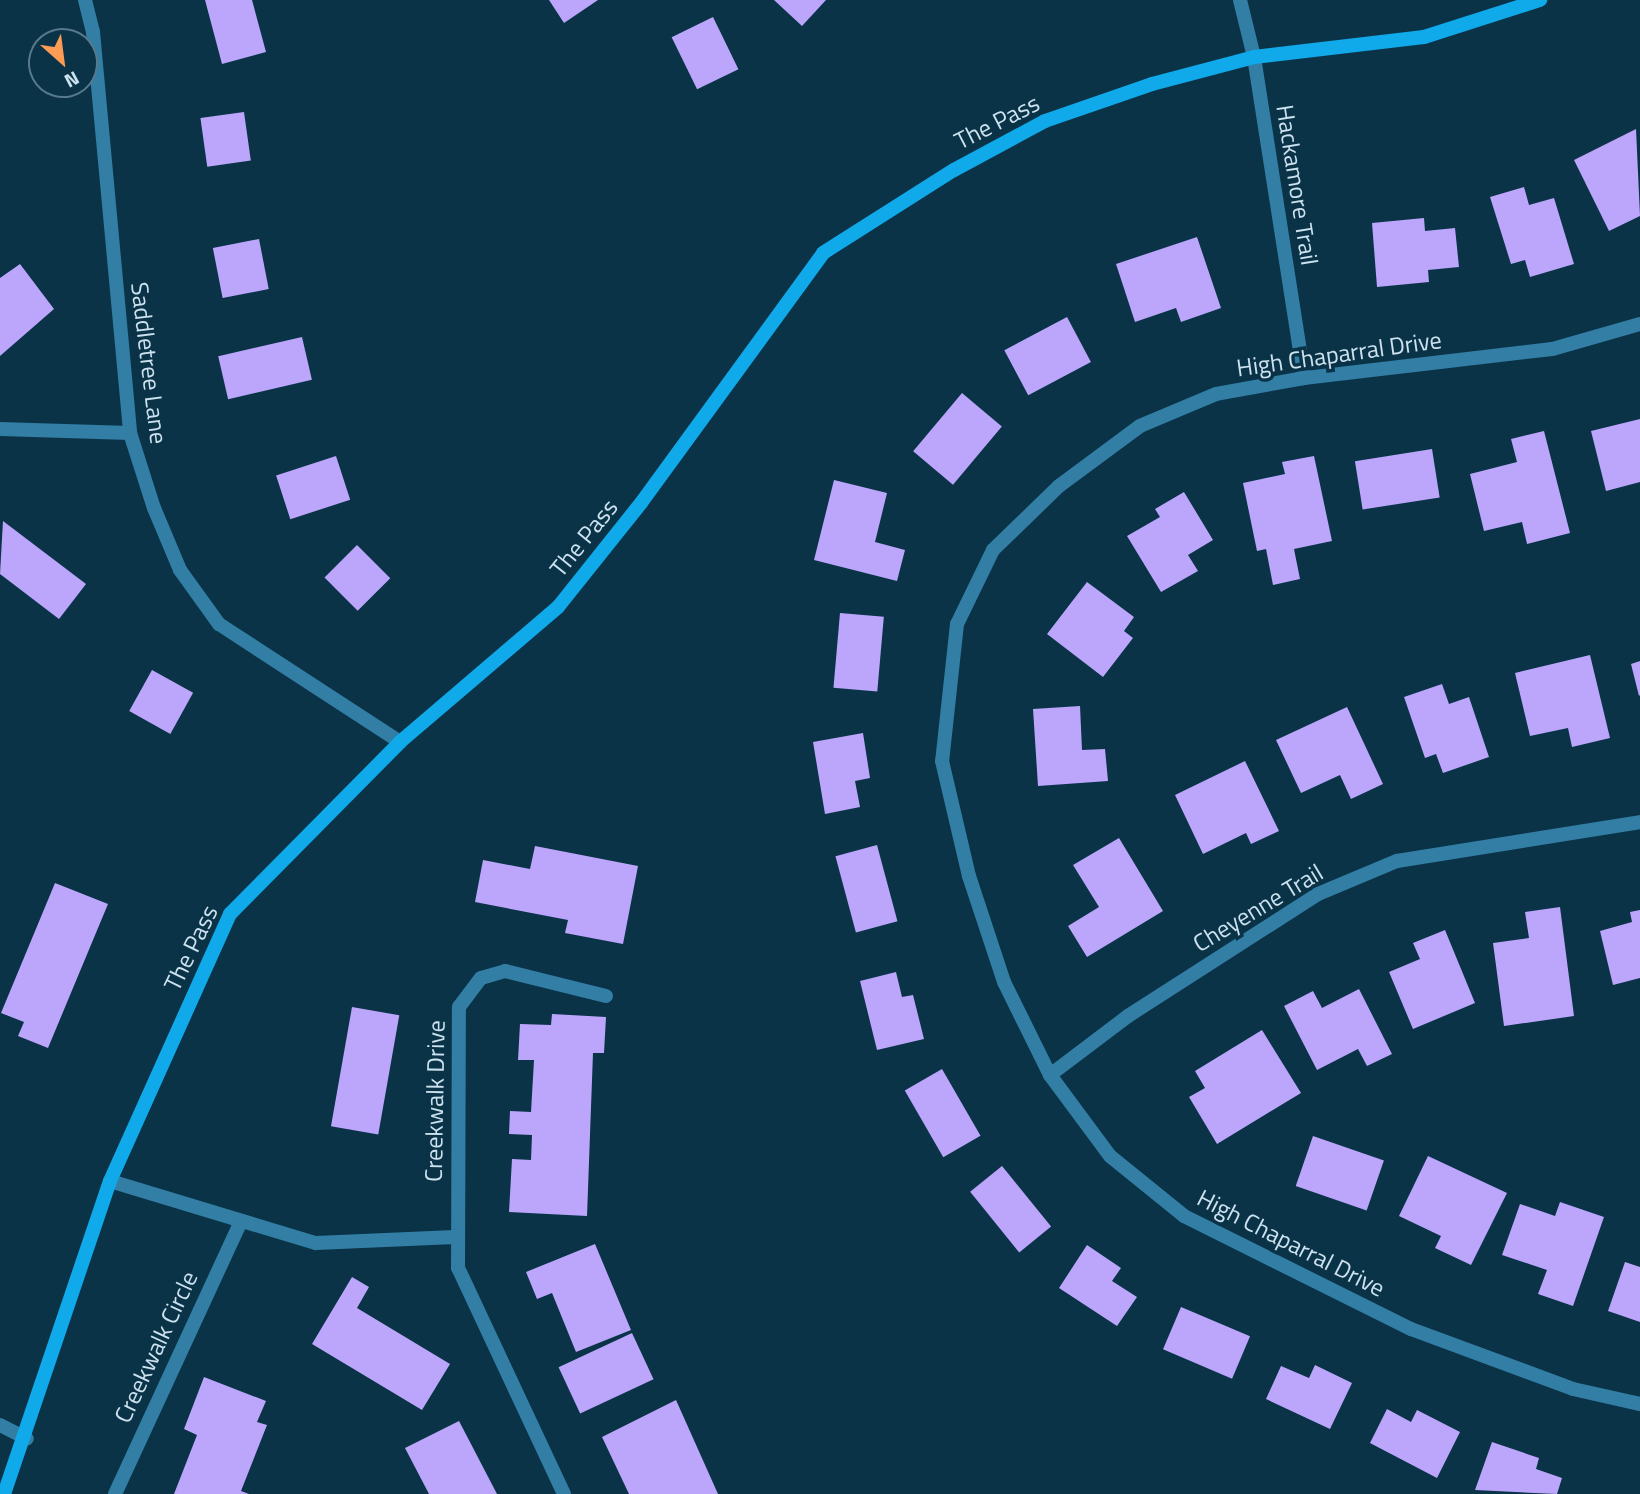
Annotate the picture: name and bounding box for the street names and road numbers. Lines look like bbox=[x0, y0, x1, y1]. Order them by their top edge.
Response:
street label: The Pass bbox=[950, 88, 1044, 156]
street label: Hackamore Trail bbox=[1270, 103, 1324, 267]
street label: Saddletree Lane bbox=[125, 281, 173, 445]
street label: High Chaparral Drive bbox=[1235, 325, 1443, 383]
street label: The Pass bbox=[544, 493, 624, 583]
street label: Cheyenne Trail bbox=[1188, 858, 1328, 958]
street label: The Pass bbox=[158, 901, 224, 995]
street label: Creekwalk Drive bbox=[419, 1020, 451, 1182]
street label: High Chaparral Drive bbox=[1192, 1183, 1390, 1303]
street label: Creekwalk Circle bbox=[108, 1267, 204, 1427]

